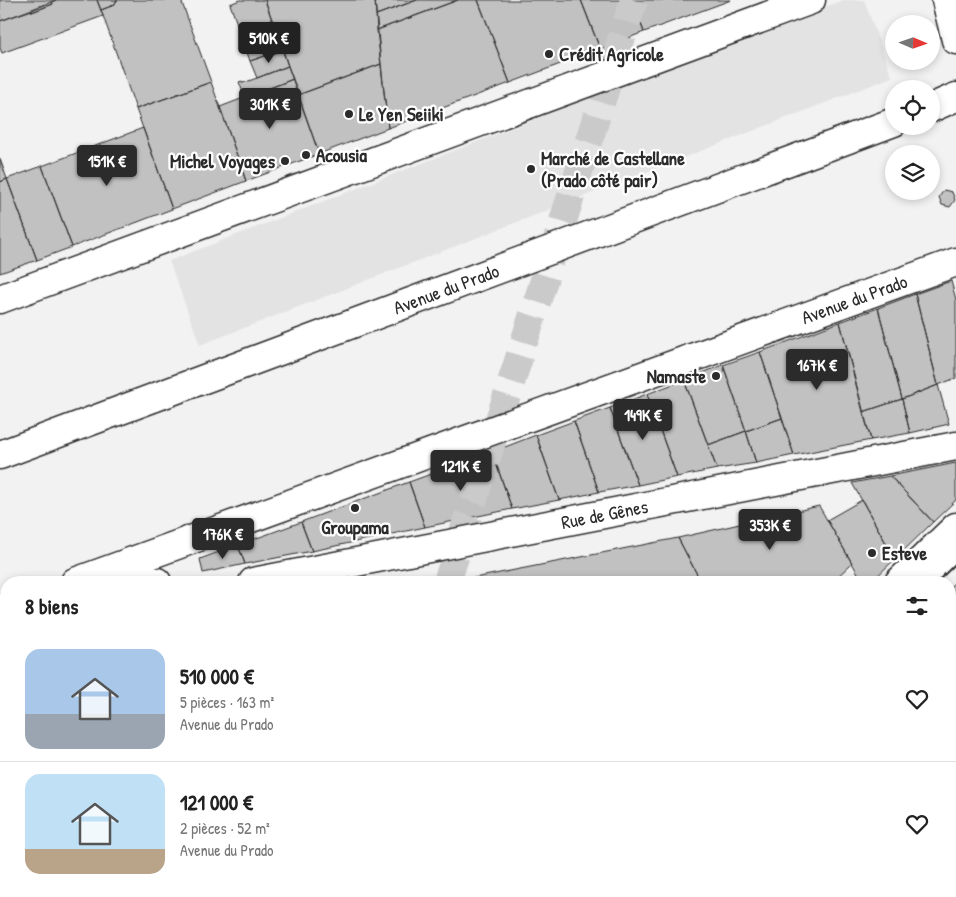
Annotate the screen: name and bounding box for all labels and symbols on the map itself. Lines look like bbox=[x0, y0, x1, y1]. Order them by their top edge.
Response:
north arrow bbox=[885, 15, 940, 70]
pin: 510K € bbox=[228, 22, 310, 64]
place label: Crédit Agricole bbox=[559, 41, 664, 68]
marker: Crédit Agricole bbox=[543, 48, 555, 60]
pin: 301K € bbox=[229, 88, 311, 130]
place label: Le Yen Seiiki bbox=[359, 101, 444, 127]
marker: Le Yen Seiiki bbox=[343, 108, 355, 120]
place label: Acousia bbox=[316, 142, 367, 168]
pin: 151K € bbox=[66, 144, 148, 187]
place label: Marché de Castellane (Prado côté pair) bbox=[541, 145, 685, 194]
place label: Michel Voyages bbox=[170, 148, 276, 175]
marker: Acousia bbox=[300, 149, 312, 161]
marker: Michel Voyages bbox=[279, 155, 291, 167]
marker: Marché de Castellane (Prado côté pair) bbox=[525, 163, 537, 175]
street label: Avenue du Prado bbox=[390, 257, 503, 320]
street label: Avenue du Prado bbox=[798, 268, 911, 330]
pin: 167K € bbox=[776, 348, 858, 391]
place label: Namaste bbox=[647, 363, 706, 389]
marker: Namaste bbox=[710, 370, 722, 382]
pin: 149K € bbox=[602, 398, 684, 441]
pin: 121K € bbox=[420, 450, 502, 492]
street label: Rue de Gênes bbox=[559, 493, 650, 535]
marker: Groupama bbox=[349, 502, 361, 514]
pin: 353K € bbox=[729, 508, 811, 551]
place label: Groupama bbox=[321, 514, 389, 541]
pin: 176K € bbox=[182, 518, 264, 560]
place label: Esteve bbox=[882, 540, 927, 566]
marker: Esteve bbox=[866, 547, 878, 559]

